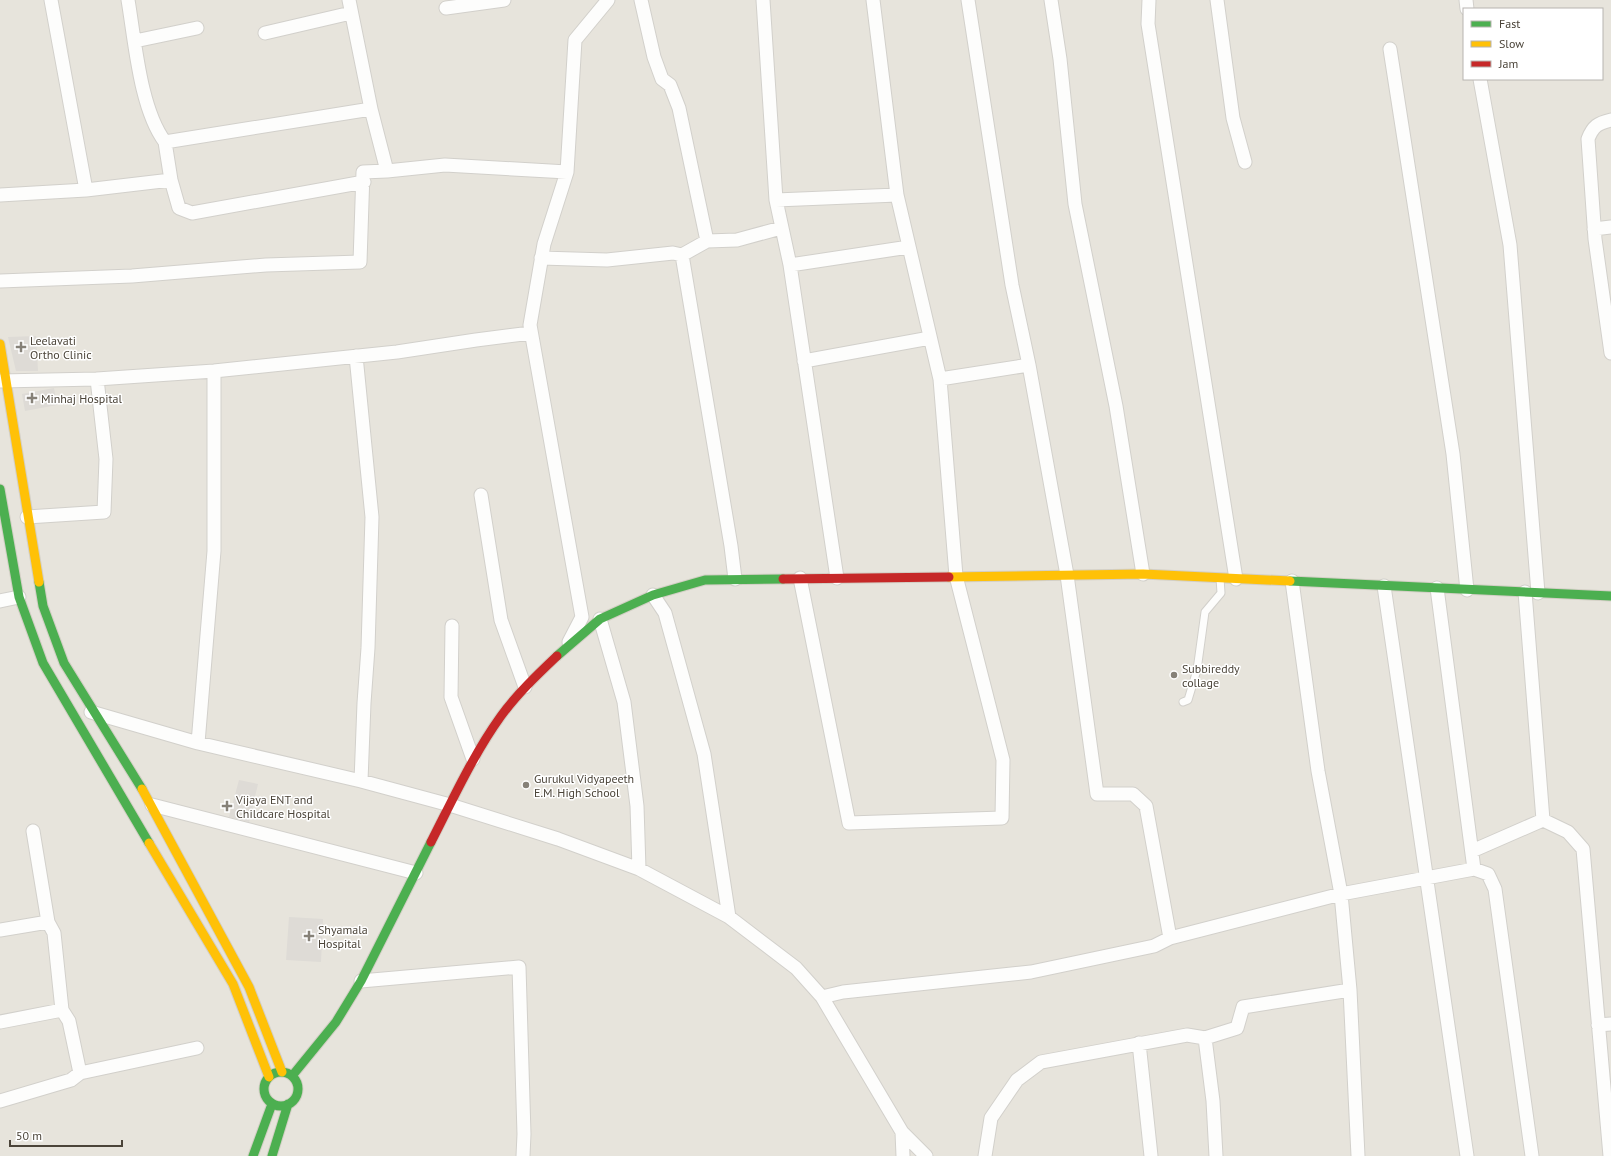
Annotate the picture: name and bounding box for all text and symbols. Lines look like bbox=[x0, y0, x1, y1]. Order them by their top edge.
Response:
legend bbox=[1463, 8, 1603, 80]
text: Fast bbox=[1499, 16, 1520, 31]
text: Slow bbox=[1499, 36, 1524, 51]
text: Jam bbox=[1498, 56, 1518, 71]
place label: Leelavati Ortho Clinic bbox=[30, 333, 92, 362]
marker: Leelavati Ortho Clinic bbox=[15, 341, 27, 353]
place label: Minhaj Hospital bbox=[41, 391, 122, 406]
marker: Minhaj Hospital bbox=[26, 392, 38, 404]
place label: Subbireddy collage bbox=[1182, 661, 1240, 690]
marker: Subbireddy collage bbox=[1169, 670, 1179, 680]
place label: Gurukul Vidyapeeth E.M. High School bbox=[534, 771, 634, 800]
marker: Gurukul Vidyapeeth E.M. High School bbox=[521, 780, 531, 790]
place label: Vijaya ENT and Childcare Hospital bbox=[235, 792, 331, 821]
marker: Vijaya ENT and Childcare Hospital bbox=[221, 800, 233, 812]
place label: Shyamala Hospital bbox=[318, 922, 368, 951]
marker: Shyamala Hospital bbox=[303, 930, 315, 942]
scale bar bbox=[10, 1122, 122, 1148]
text: 50 m bbox=[16, 1128, 42, 1143]

